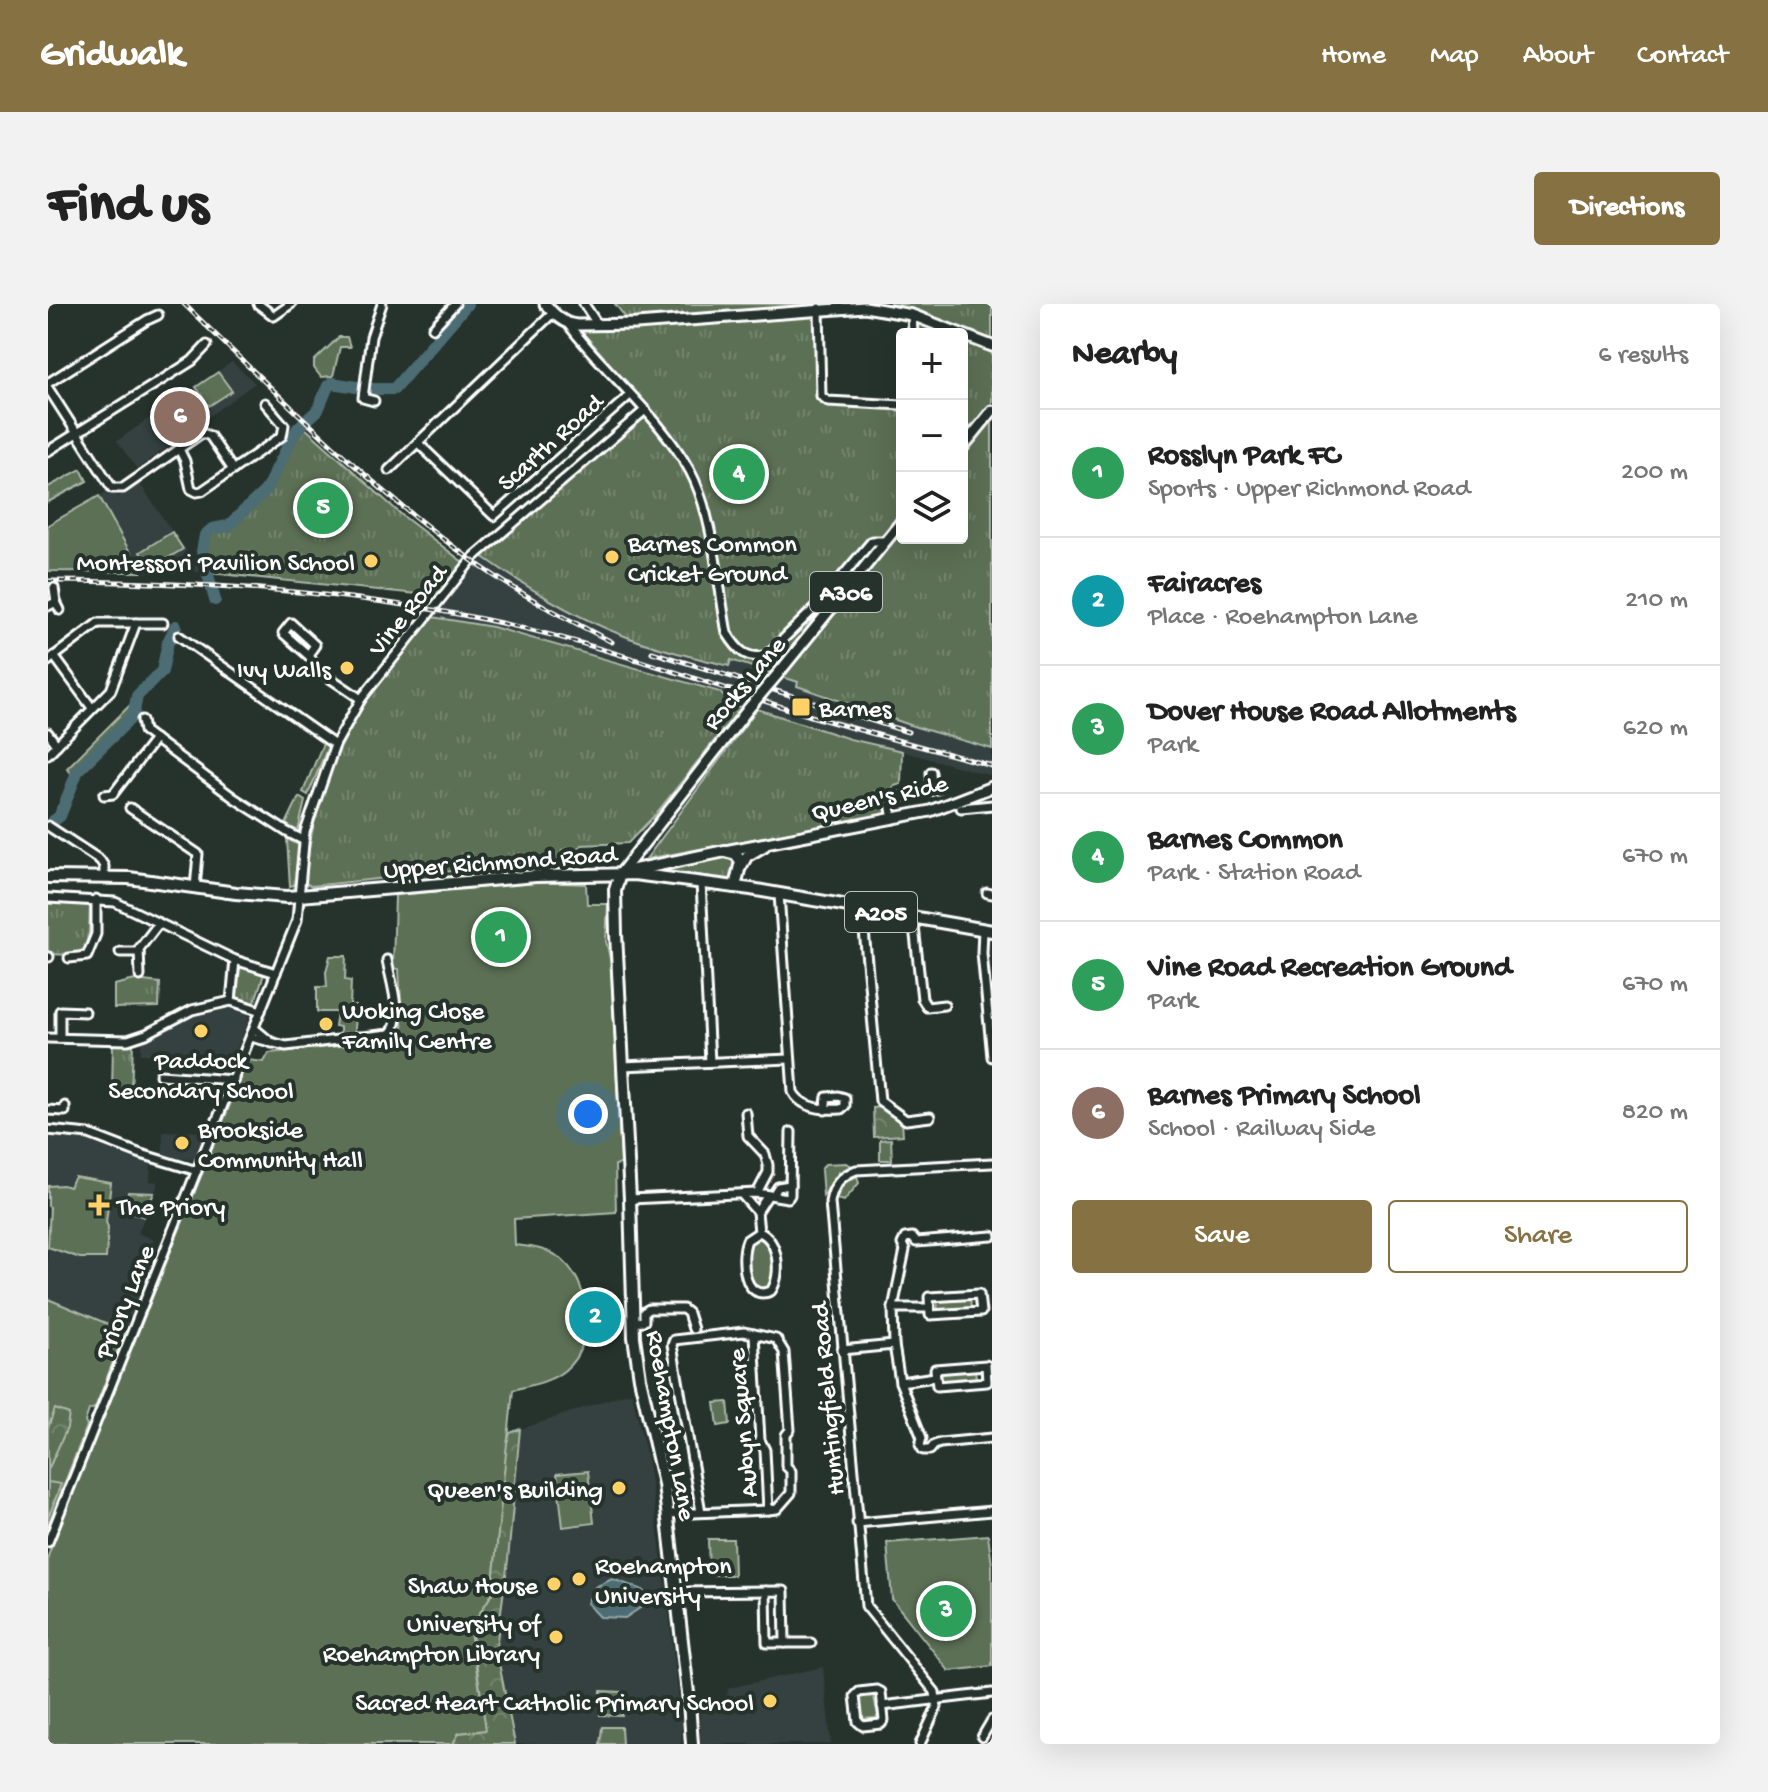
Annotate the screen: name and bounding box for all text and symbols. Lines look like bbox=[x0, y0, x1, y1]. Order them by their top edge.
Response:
text: Gridwalk bbox=[40, 34, 184, 78]
text: Home bbox=[1321, 40, 1386, 73]
text: Map bbox=[1430, 40, 1479, 73]
text: About bbox=[1523, 40, 1593, 73]
text: Contact bbox=[1637, 40, 1728, 73]
button: Directions bbox=[1534, 172, 1720, 245]
text: Find us bbox=[48, 175, 208, 241]
map controls bbox=[896, 328, 968, 544]
button: + bbox=[896, 328, 968, 400]
text: Nearby bbox=[1072, 336, 1177, 376]
text: 6 results bbox=[1598, 341, 1688, 372]
pin: 6 bbox=[154, 387, 206, 447]
street label: Scarth Road bbox=[493, 387, 613, 500]
button: − bbox=[896, 400, 968, 472]
text: Rosslyn Park FC bbox=[1148, 440, 1340, 475]
pin: 4 bbox=[713, 444, 765, 504]
text: 1 bbox=[1093, 458, 1103, 489]
text: 200 m bbox=[1621, 458, 1688, 489]
button: layers bbox=[896, 472, 968, 544]
text: Sports · Upper Richmond Road bbox=[1148, 475, 1470, 506]
pin: 5 bbox=[297, 478, 349, 538]
place label: Barnes Common Cricket Ground bbox=[627, 531, 797, 592]
marker: Barnes Common Cricket Ground bbox=[603, 548, 621, 566]
place label: Montessori Pavilion School bbox=[77, 550, 355, 581]
marker: Montessori Pavilion School bbox=[362, 552, 380, 570]
street label: Vine Road bbox=[363, 558, 457, 665]
text: Fairacres bbox=[1148, 568, 1261, 603]
road number: A306 bbox=[810, 572, 882, 612]
text: 2 bbox=[1092, 586, 1104, 617]
text: 210 m bbox=[1625, 586, 1688, 617]
text: Place · Roehampton Lane bbox=[1148, 603, 1418, 634]
street label: Rocks Lane bbox=[698, 631, 795, 738]
place label: Ivy Walls bbox=[237, 657, 332, 688]
marker: Ivy Walls bbox=[338, 659, 356, 677]
marker: Barnes bbox=[790, 696, 812, 718]
place label: Barnes bbox=[818, 696, 893, 727]
text: Dover House Road Allotments bbox=[1148, 696, 1516, 731]
text: 3 bbox=[1091, 714, 1105, 745]
text: 620 m bbox=[1623, 714, 1688, 745]
text: Park bbox=[1148, 731, 1198, 762]
street label: Queen's Ride bbox=[809, 770, 952, 831]
text: Barnes Common bbox=[1148, 824, 1343, 859]
street label: Upper Richmond Road bbox=[383, 841, 620, 888]
text: 4 bbox=[1092, 842, 1104, 873]
text: 670 m bbox=[1622, 842, 1688, 873]
text: Park · Station Road bbox=[1148, 859, 1360, 890]
road number: A205 bbox=[845, 892, 917, 932]
pin: 1 bbox=[475, 907, 527, 967]
text: Vine Road Recreation Ground bbox=[1148, 952, 1512, 987]
text: 5 bbox=[1091, 970, 1105, 1001]
text: 670 m bbox=[1622, 970, 1688, 1001]
text: Park bbox=[1148, 987, 1198, 1018]
place label: Woking Close Family Centre bbox=[341, 998, 492, 1059]
marker: Woking Close Family Centre bbox=[317, 1015, 335, 1033]
marker: Paddock Secondary School bbox=[192, 1022, 210, 1040]
place label: Paddock Secondary School bbox=[108, 1048, 294, 1109]
text: Barnes Primary School bbox=[1148, 1080, 1421, 1115]
your location bbox=[568, 1094, 608, 1134]
text: 6 bbox=[1091, 1098, 1105, 1129]
text: 820 m bbox=[1622, 1098, 1688, 1129]
text: School · Railway Side bbox=[1148, 1115, 1375, 1146]
place label: Brookside Community Hall bbox=[197, 1117, 363, 1178]
marker: Brookside Community Hall bbox=[173, 1134, 191, 1152]
marker: The Priory bbox=[88, 1194, 110, 1216]
place label: The Priory bbox=[115, 1194, 225, 1225]
button: Save bbox=[1072, 1200, 1372, 1273]
button: Share bbox=[1388, 1200, 1688, 1273]
street label: Priory Lane bbox=[90, 1240, 164, 1365]
pin: 2 bbox=[569, 1287, 621, 1347]
street label: Huntingfield Road bbox=[806, 1299, 854, 1496]
street label: Roehampton Lane bbox=[637, 1328, 701, 1524]
street label: Aubyn Square bbox=[723, 1346, 767, 1498]
place label: Queen's Building bbox=[427, 1477, 603, 1508]
marker: Queen's Building bbox=[610, 1479, 628, 1497]
place label: Roehampton University bbox=[595, 1553, 732, 1614]
marker: Roehampton University bbox=[570, 1570, 588, 1588]
place label: Shaw House bbox=[408, 1573, 539, 1604]
marker: Shaw House bbox=[545, 1575, 563, 1593]
pin: 3 bbox=[920, 1581, 972, 1641]
place label: University of Roehampton Library bbox=[323, 1611, 542, 1672]
marker: University of Roehampton Library bbox=[547, 1628, 565, 1646]
place label: Sacred Heart Catholic Primary School bbox=[355, 1690, 754, 1721]
marker: Sacred Heart Catholic Primary School bbox=[761, 1692, 779, 1710]

